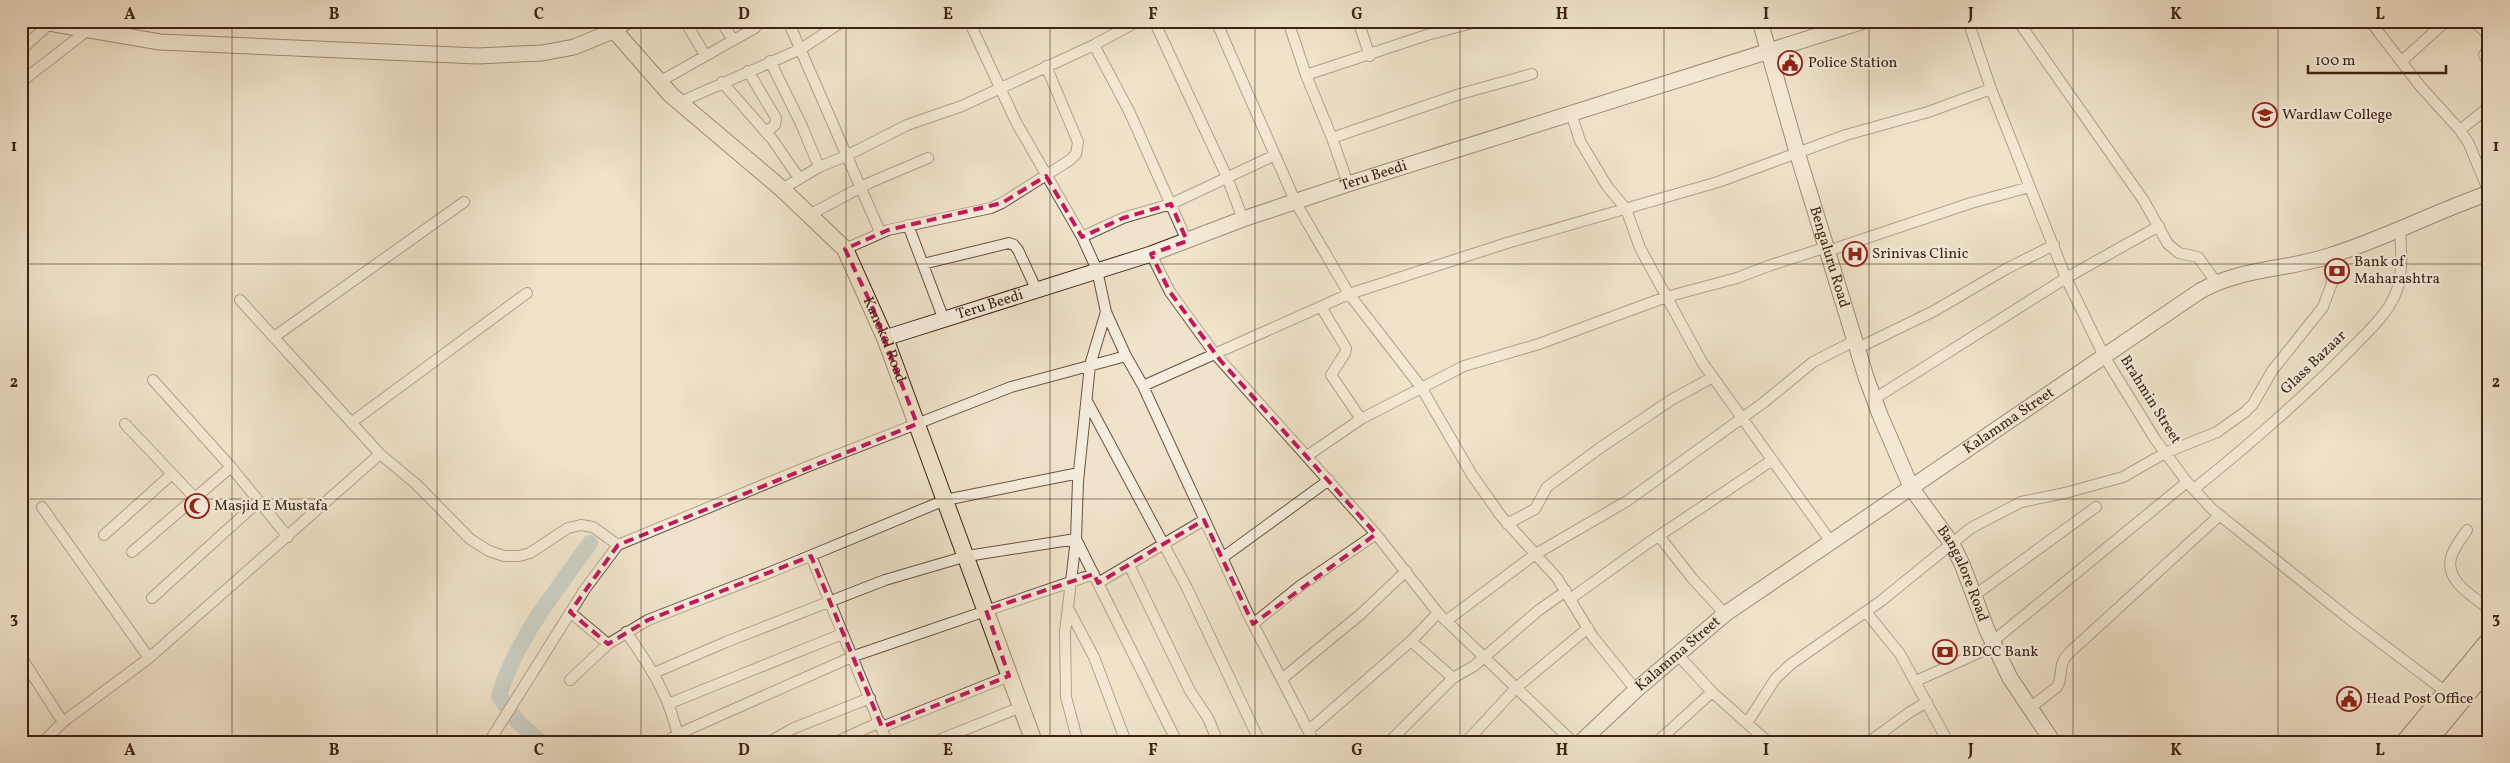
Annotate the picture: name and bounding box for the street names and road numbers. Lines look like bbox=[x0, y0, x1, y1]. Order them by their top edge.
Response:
street label: Teru Beedi bbox=[1337, 155, 1410, 196]
street label: Bengaluru Road bbox=[1804, 204, 1855, 310]
street label: Teru Beedi bbox=[954, 284, 1026, 325]
street label: Kanekal Road bbox=[857, 294, 911, 386]
street label: Glass Bazaar bbox=[2276, 326, 2352, 400]
street label: Brahmin Street bbox=[2114, 352, 2186, 448]
street label: Kalamma Street bbox=[1959, 382, 2059, 459]
street label: Bangalore Road bbox=[1931, 521, 1993, 625]
street label: Kalamma Street bbox=[1631, 612, 1725, 697]

